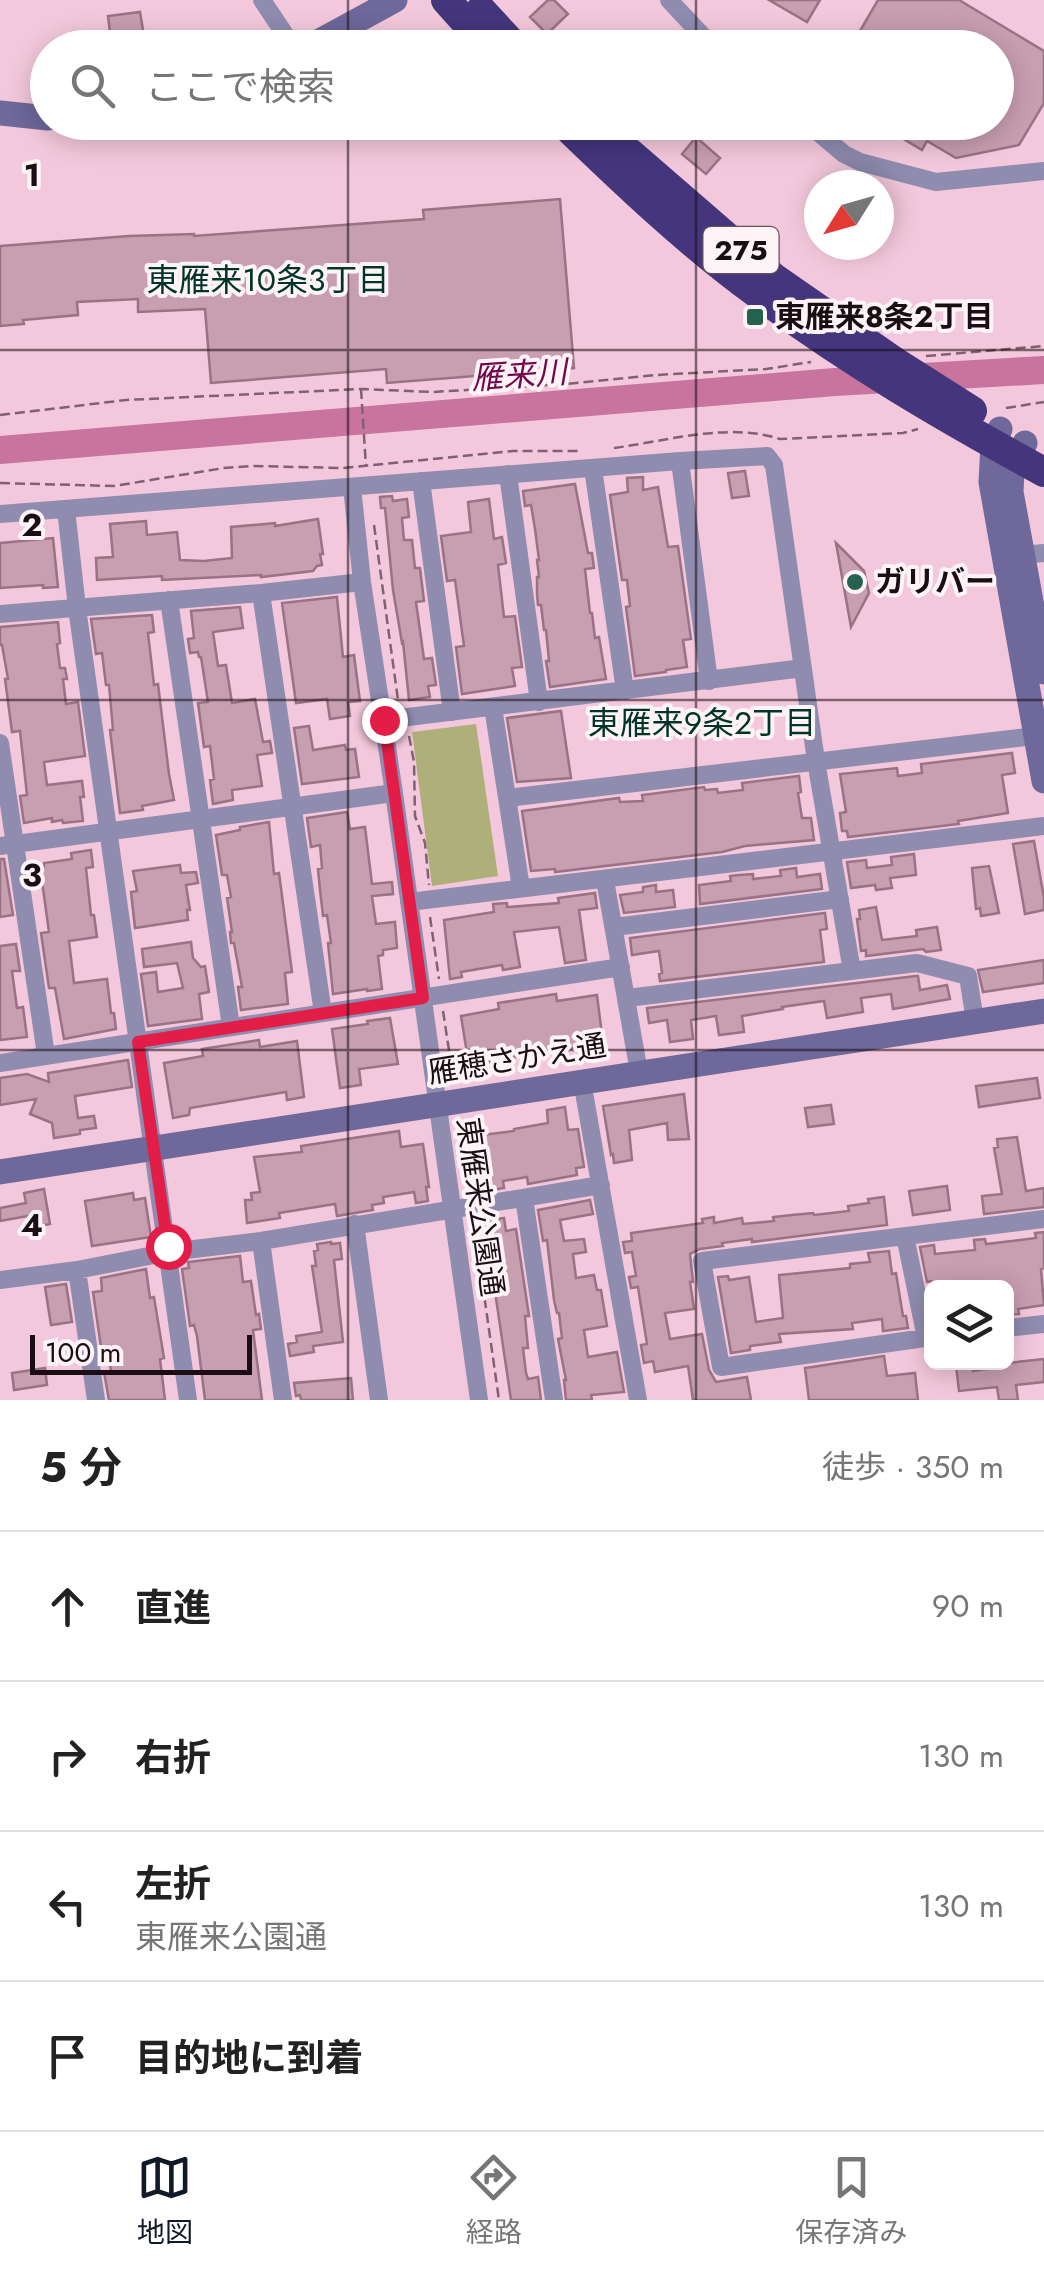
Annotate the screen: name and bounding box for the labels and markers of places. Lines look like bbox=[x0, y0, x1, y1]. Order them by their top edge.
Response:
place label: 東雁来8条2丁目 bbox=[775, 295, 994, 338]
marker: 東雁来8条2丁目 bbox=[744, 306, 766, 328]
place label: ガリバー bbox=[875, 560, 995, 603]
marker: ガリバー bbox=[844, 571, 866, 593]

